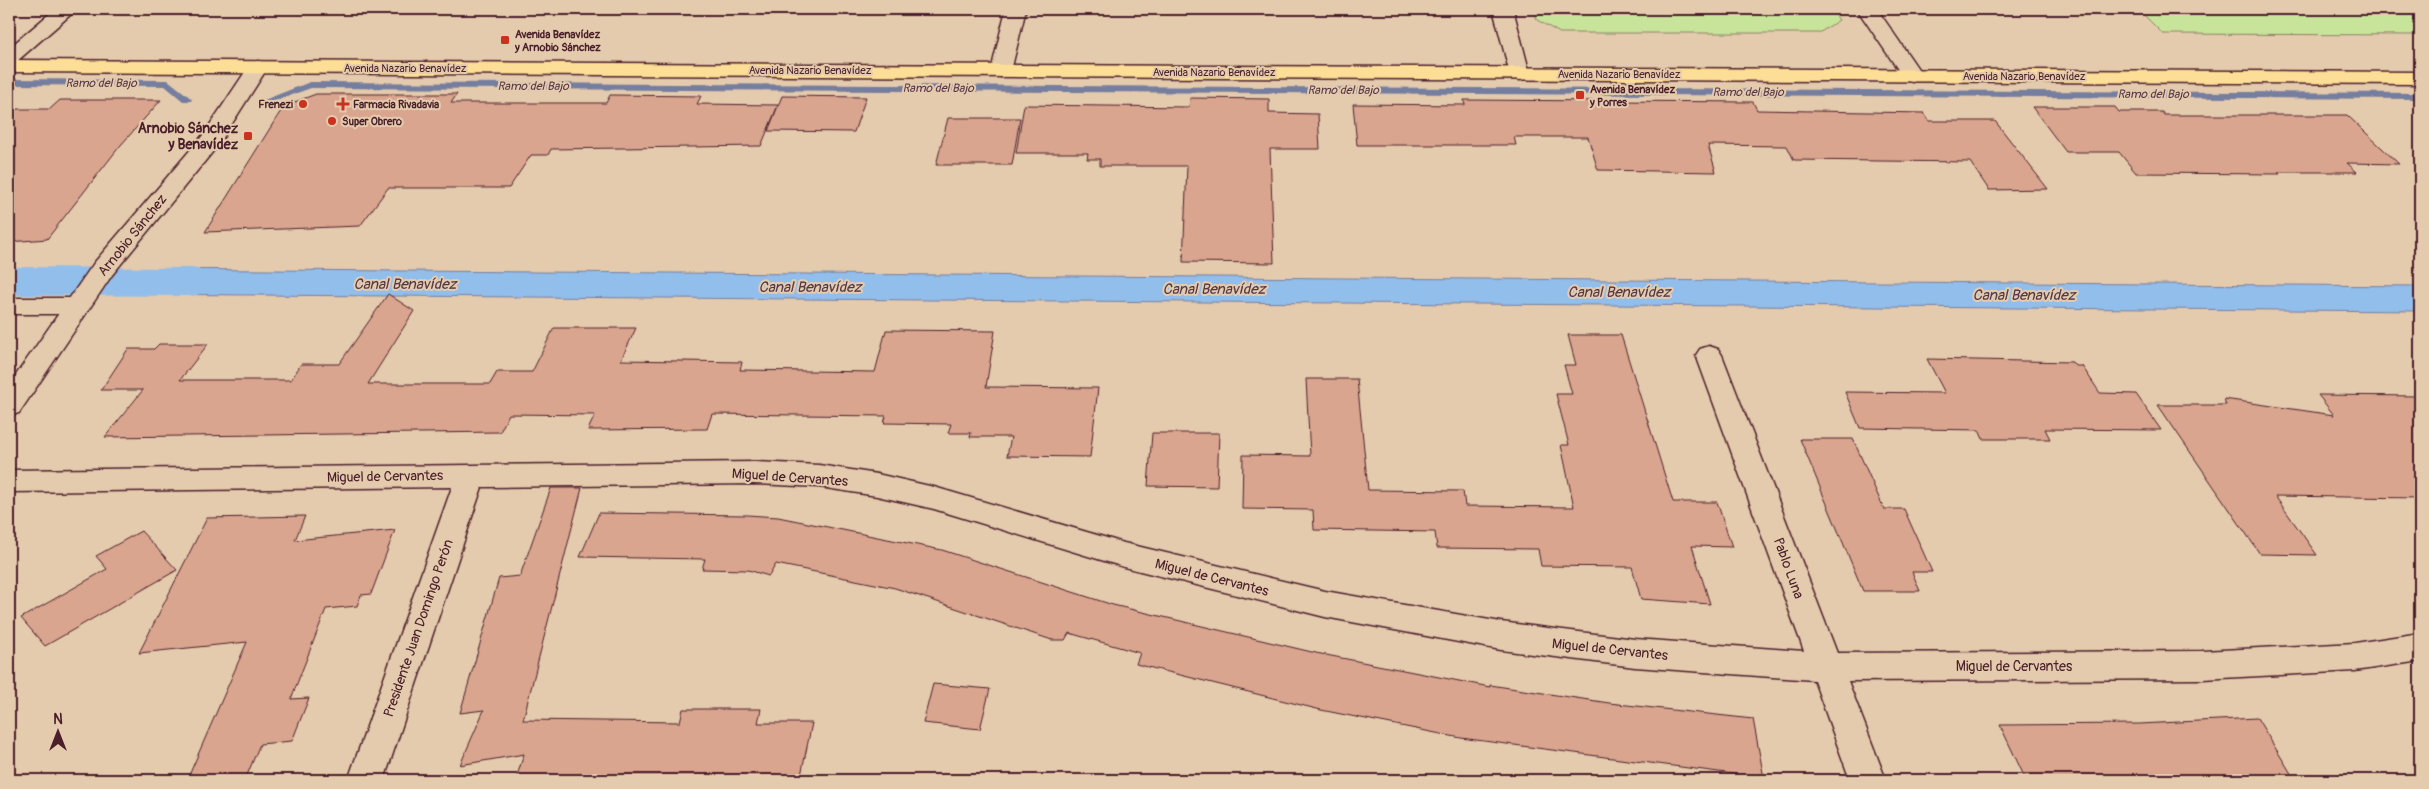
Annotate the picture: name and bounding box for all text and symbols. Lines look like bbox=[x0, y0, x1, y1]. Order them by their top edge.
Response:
place label: Avenida Benavídez y Arnobio Sánchez bbox=[514, 28, 601, 54]
marker: Avenida Benavídez y Arnobio Sánchez bbox=[499, 34, 511, 46]
street label: Avenida Nazario Benavídez bbox=[344, 62, 467, 75]
street label: Avenida Nazario Benavídez bbox=[749, 64, 872, 77]
street label: Avenida Nazario Benavídez bbox=[1153, 66, 1276, 79]
street label: Avenida Nazario Benavídez bbox=[1558, 68, 1681, 81]
street label: Avenida Nazario Benavídez bbox=[1963, 70, 2086, 83]
water label: Ramo del Bajo bbox=[65, 76, 138, 91]
water label: Ramo del Bajo bbox=[497, 79, 570, 94]
water label: Ramo del Bajo bbox=[902, 81, 975, 96]
water label: Ramo del Bajo bbox=[1307, 83, 1380, 98]
place label: Avenida Benavídez y Porres bbox=[1589, 83, 1675, 109]
water label: Ramo del Bajo bbox=[1712, 85, 1785, 100]
water label: Ramo del Bajo bbox=[2117, 87, 2190, 102]
marker: Avenida Benavídez y Porres bbox=[1574, 89, 1586, 101]
place label: Frenezi bbox=[258, 98, 293, 111]
marker: Frenezi bbox=[297, 98, 309, 110]
marker: Farmacia Rivadavia bbox=[337, 98, 349, 110]
place label: Farmacia Rivadavia bbox=[353, 98, 439, 111]
marker: Super Obrero bbox=[326, 115, 338, 127]
place label: Super Obrero bbox=[342, 115, 402, 128]
place label: Arnobio Sánchez y Benavídez bbox=[138, 120, 239, 153]
marker: Arnobio Sánchez y Benavídez bbox=[242, 130, 254, 142]
street label: Arnobio Sánchez bbox=[94, 191, 171, 280]
water label: Canal Benavídez bbox=[354, 275, 459, 294]
water label: Canal Benavídez bbox=[759, 278, 864, 297]
water label: Canal Benavídez bbox=[1163, 280, 1268, 299]
water label: Canal Benavídez bbox=[1568, 283, 1673, 302]
water label: Canal Benavídez bbox=[1973, 286, 2078, 305]
street label: Miguel de Cervantes bbox=[731, 465, 849, 490]
street label: Miguel de Cervantes bbox=[327, 467, 444, 486]
street label: Pablo Luna bbox=[1770, 535, 1807, 601]
street label: Presidente Juan Domingo Perón bbox=[380, 537, 457, 719]
street label: Miguel de Cervantes bbox=[1153, 555, 1271, 600]
street label: Miguel de Cervantes bbox=[1551, 635, 1669, 664]
street label: Miguel de Cervantes bbox=[1956, 658, 2073, 675]
north arrow bbox=[32, 706, 82, 756]
text: N bbox=[53, 711, 63, 728]

